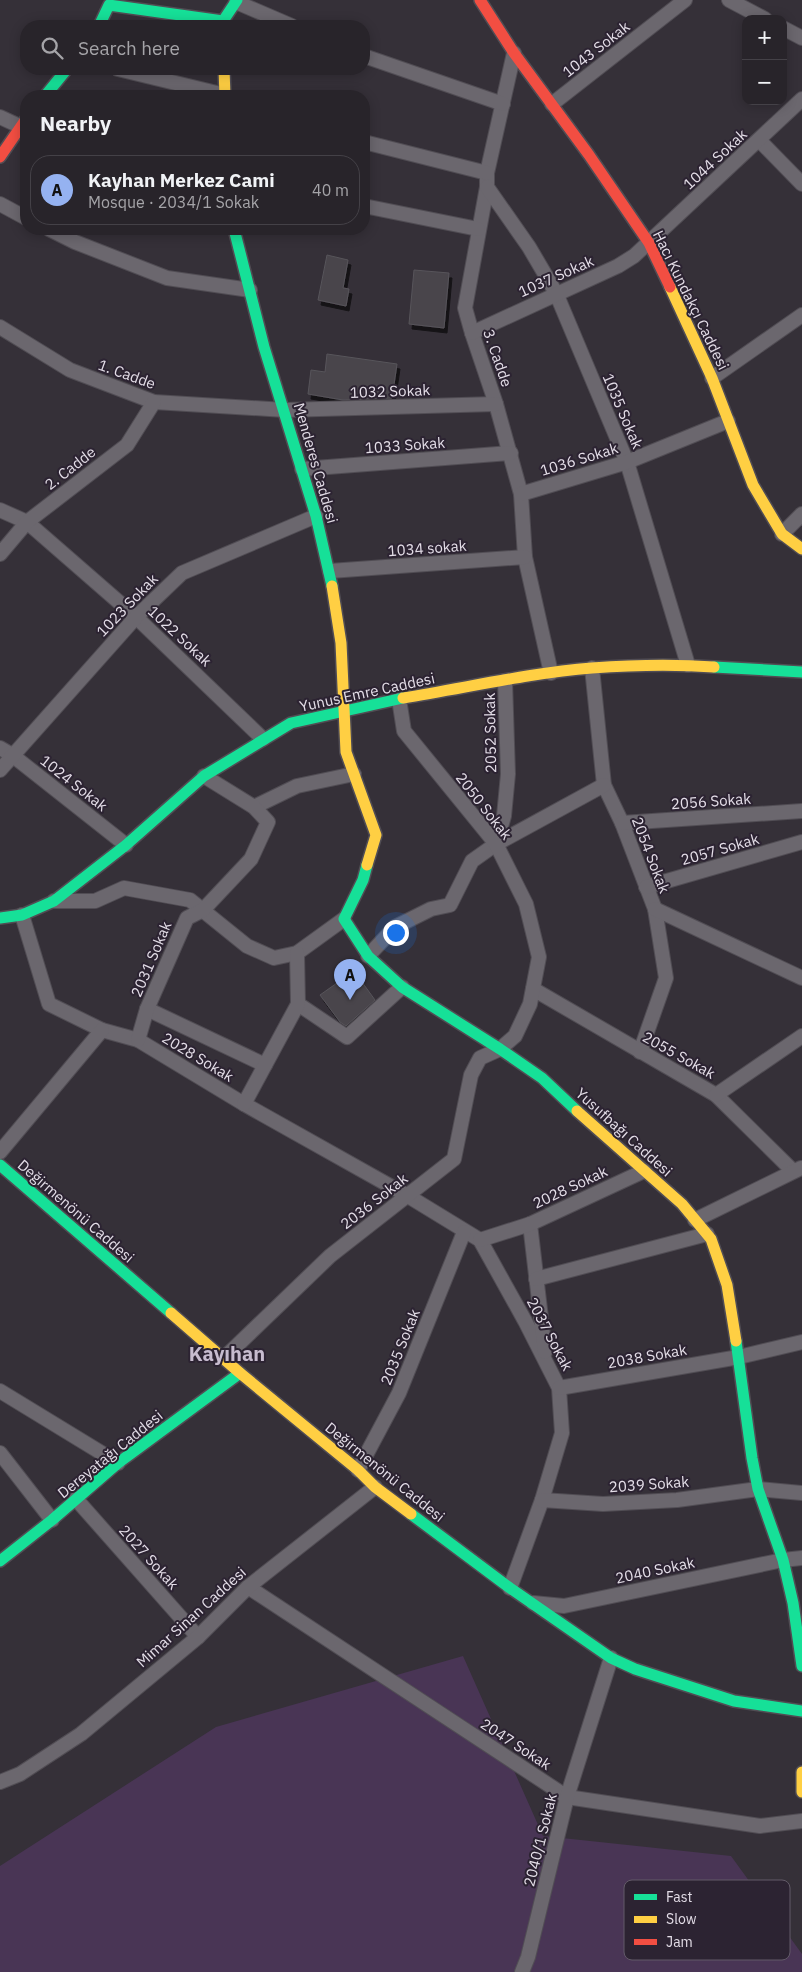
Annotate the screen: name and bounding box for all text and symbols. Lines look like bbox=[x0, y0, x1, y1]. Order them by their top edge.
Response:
map controls bbox=[742, 15, 787, 105]
button: + bbox=[742, 15, 787, 60]
street label: 1043 Sokak bbox=[558, 17, 634, 81]
search box bbox=[20, 20, 370, 75]
icon: search bbox=[38, 34, 66, 62]
text: Search here bbox=[78, 36, 180, 60]
button: − bbox=[742, 60, 787, 105]
text: Nearby bbox=[40, 109, 111, 137]
street label: 1044 Sokak bbox=[679, 125, 751, 193]
text: Kayhan Merkez Cami bbox=[88, 168, 275, 192]
text: A bbox=[52, 180, 62, 200]
text: 40 m bbox=[312, 180, 349, 200]
text: Mosque · 2034/1 Sokak bbox=[88, 192, 259, 212]
street label: Hacı Kundakçı Caddesi bbox=[649, 227, 733, 373]
street label: 1037 Sokak bbox=[515, 251, 597, 301]
street label: 3. Cadde bbox=[479, 327, 517, 389]
street label: 1. Cadde bbox=[96, 355, 158, 393]
street label: 1035 Sokak bbox=[599, 370, 647, 452]
street label: 1032 Sokak bbox=[349, 380, 431, 402]
street label: Menderes Caddesi bbox=[290, 401, 342, 525]
street label: 1033 Sokak bbox=[364, 433, 446, 457]
street label: 1036 Sokak bbox=[538, 438, 620, 480]
street label: 2. Cadde bbox=[41, 442, 99, 494]
street label: 1034 sokak bbox=[387, 536, 467, 560]
street label: 1023 Sokak bbox=[92, 569, 162, 641]
street label: 1022 Sokak bbox=[144, 602, 216, 670]
street label: Yunus Emre Caddesi bbox=[298, 668, 436, 716]
street label: 2052 Sokak bbox=[480, 693, 500, 773]
street label: 1024 Sokak bbox=[36, 751, 112, 815]
street label: 2050 Sokak bbox=[452, 768, 516, 844]
street label: 2056 Sokak bbox=[670, 789, 752, 813]
street label: 2054 Sokak bbox=[628, 814, 674, 896]
street label: 2057 Sokak bbox=[679, 829, 761, 869]
street label: 2031 Sokak bbox=[127, 918, 175, 1000]
your location bbox=[383, 920, 409, 946]
pin: A bbox=[334, 959, 366, 1000]
street label: 2055 Sokak bbox=[639, 1027, 719, 1083]
street label: 2028 Sokak bbox=[159, 1028, 237, 1086]
street label: Yusufbağı Caddesi bbox=[572, 1084, 676, 1180]
street label: Değirmenönü Caddesi bbox=[14, 1155, 138, 1267]
street label: 2028 Sokak bbox=[530, 1161, 611, 1213]
street label: 2036 Sokak bbox=[336, 1169, 412, 1233]
street label: 2037 Sokak bbox=[523, 1294, 577, 1374]
street label: 2035 Sokak bbox=[376, 1306, 424, 1388]
district label: Kayıhan bbox=[189, 1340, 265, 1367]
street label: 2038 Sokak bbox=[606, 1340, 688, 1372]
street label: Dereyatağı Caddesi bbox=[54, 1406, 166, 1502]
street label: Değirmenönü Caddesi bbox=[321, 1418, 449, 1526]
street label: 2039 Sokak bbox=[608, 1472, 690, 1496]
street label: 2027 Sokak bbox=[115, 1521, 183, 1593]
street label: 2040 Sokak bbox=[614, 1552, 696, 1588]
street label: Mimar Sinan Caddesi bbox=[132, 1563, 250, 1671]
street label: 2047 Sokak bbox=[477, 1714, 555, 1774]
street label: 2040/1 Sokak bbox=[519, 1791, 561, 1888]
legend bbox=[624, 1880, 790, 1960]
text: Fast bbox=[666, 1888, 692, 1906]
text: Slow bbox=[666, 1910, 697, 1928]
text: Jam bbox=[666, 1933, 693, 1951]

